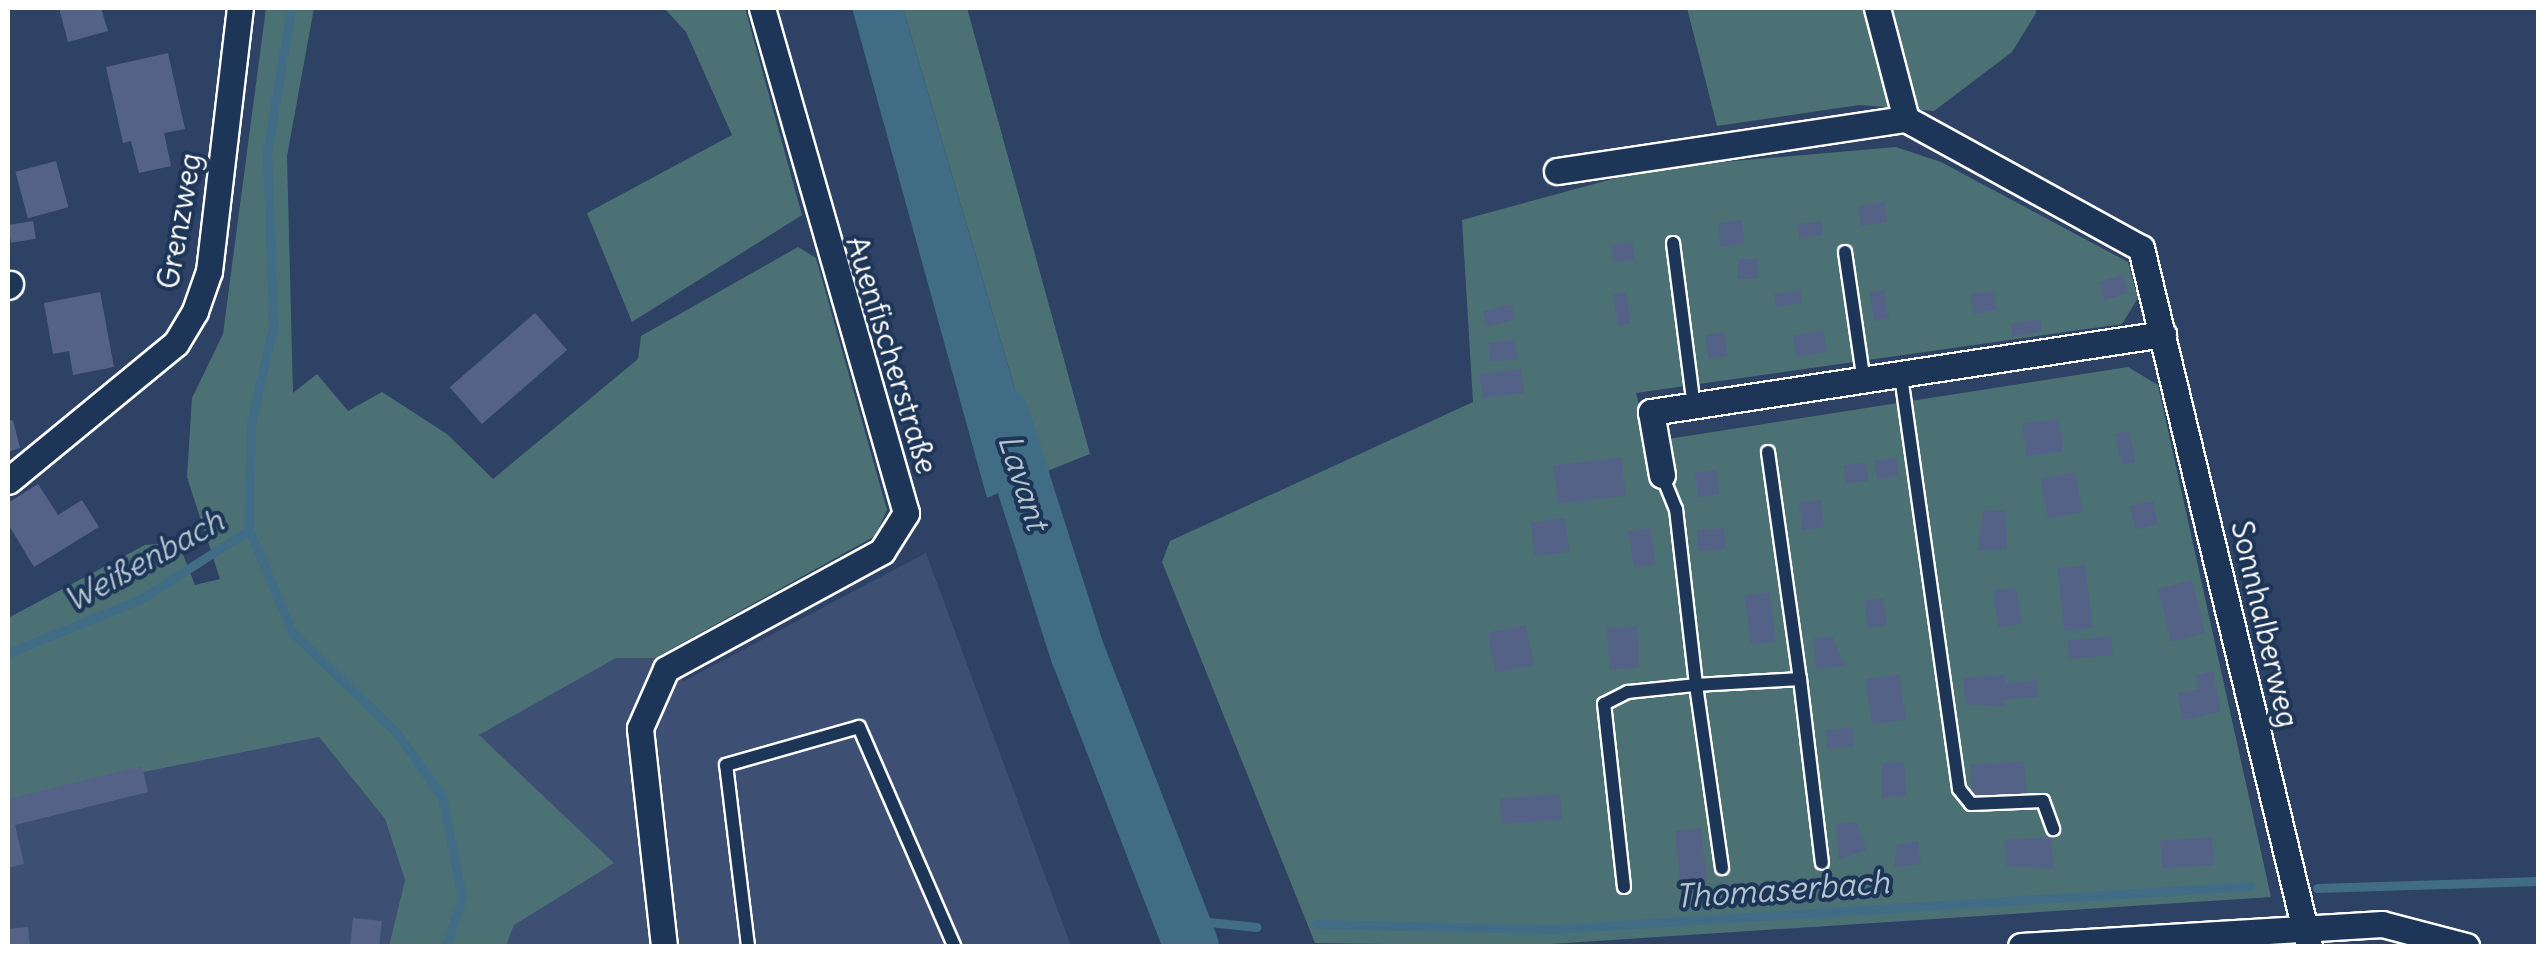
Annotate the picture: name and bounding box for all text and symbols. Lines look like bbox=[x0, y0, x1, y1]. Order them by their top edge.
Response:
street label: Grenzweg bbox=[149, 150, 209, 292]
street label: Auenfischerstraße bbox=[839, 232, 945, 478]
water label: Lavant bbox=[990, 429, 1056, 535]
water label: Weißenbach bbox=[58, 502, 230, 620]
street label: Sonnhalberweg bbox=[2224, 517, 2306, 731]
water label: Thomaserbach bbox=[1673, 863, 1891, 917]

